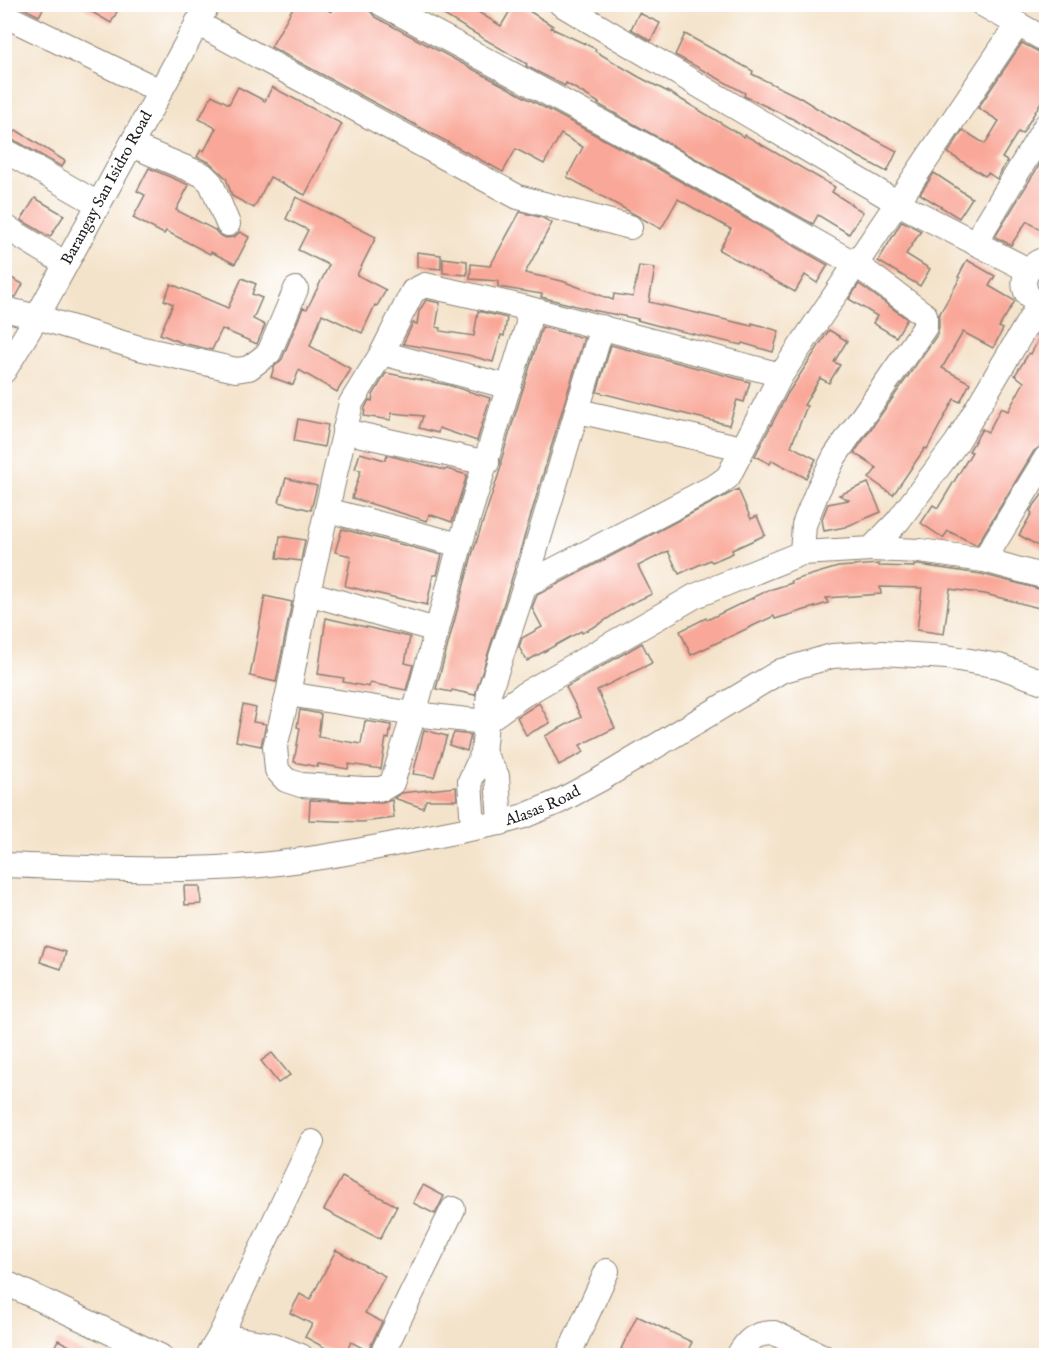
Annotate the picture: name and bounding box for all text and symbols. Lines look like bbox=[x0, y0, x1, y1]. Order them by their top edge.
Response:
street label: Barangay San Isidro Road bbox=[57, 107, 158, 269]
street label: Alasas Road bbox=[502, 782, 585, 831]

